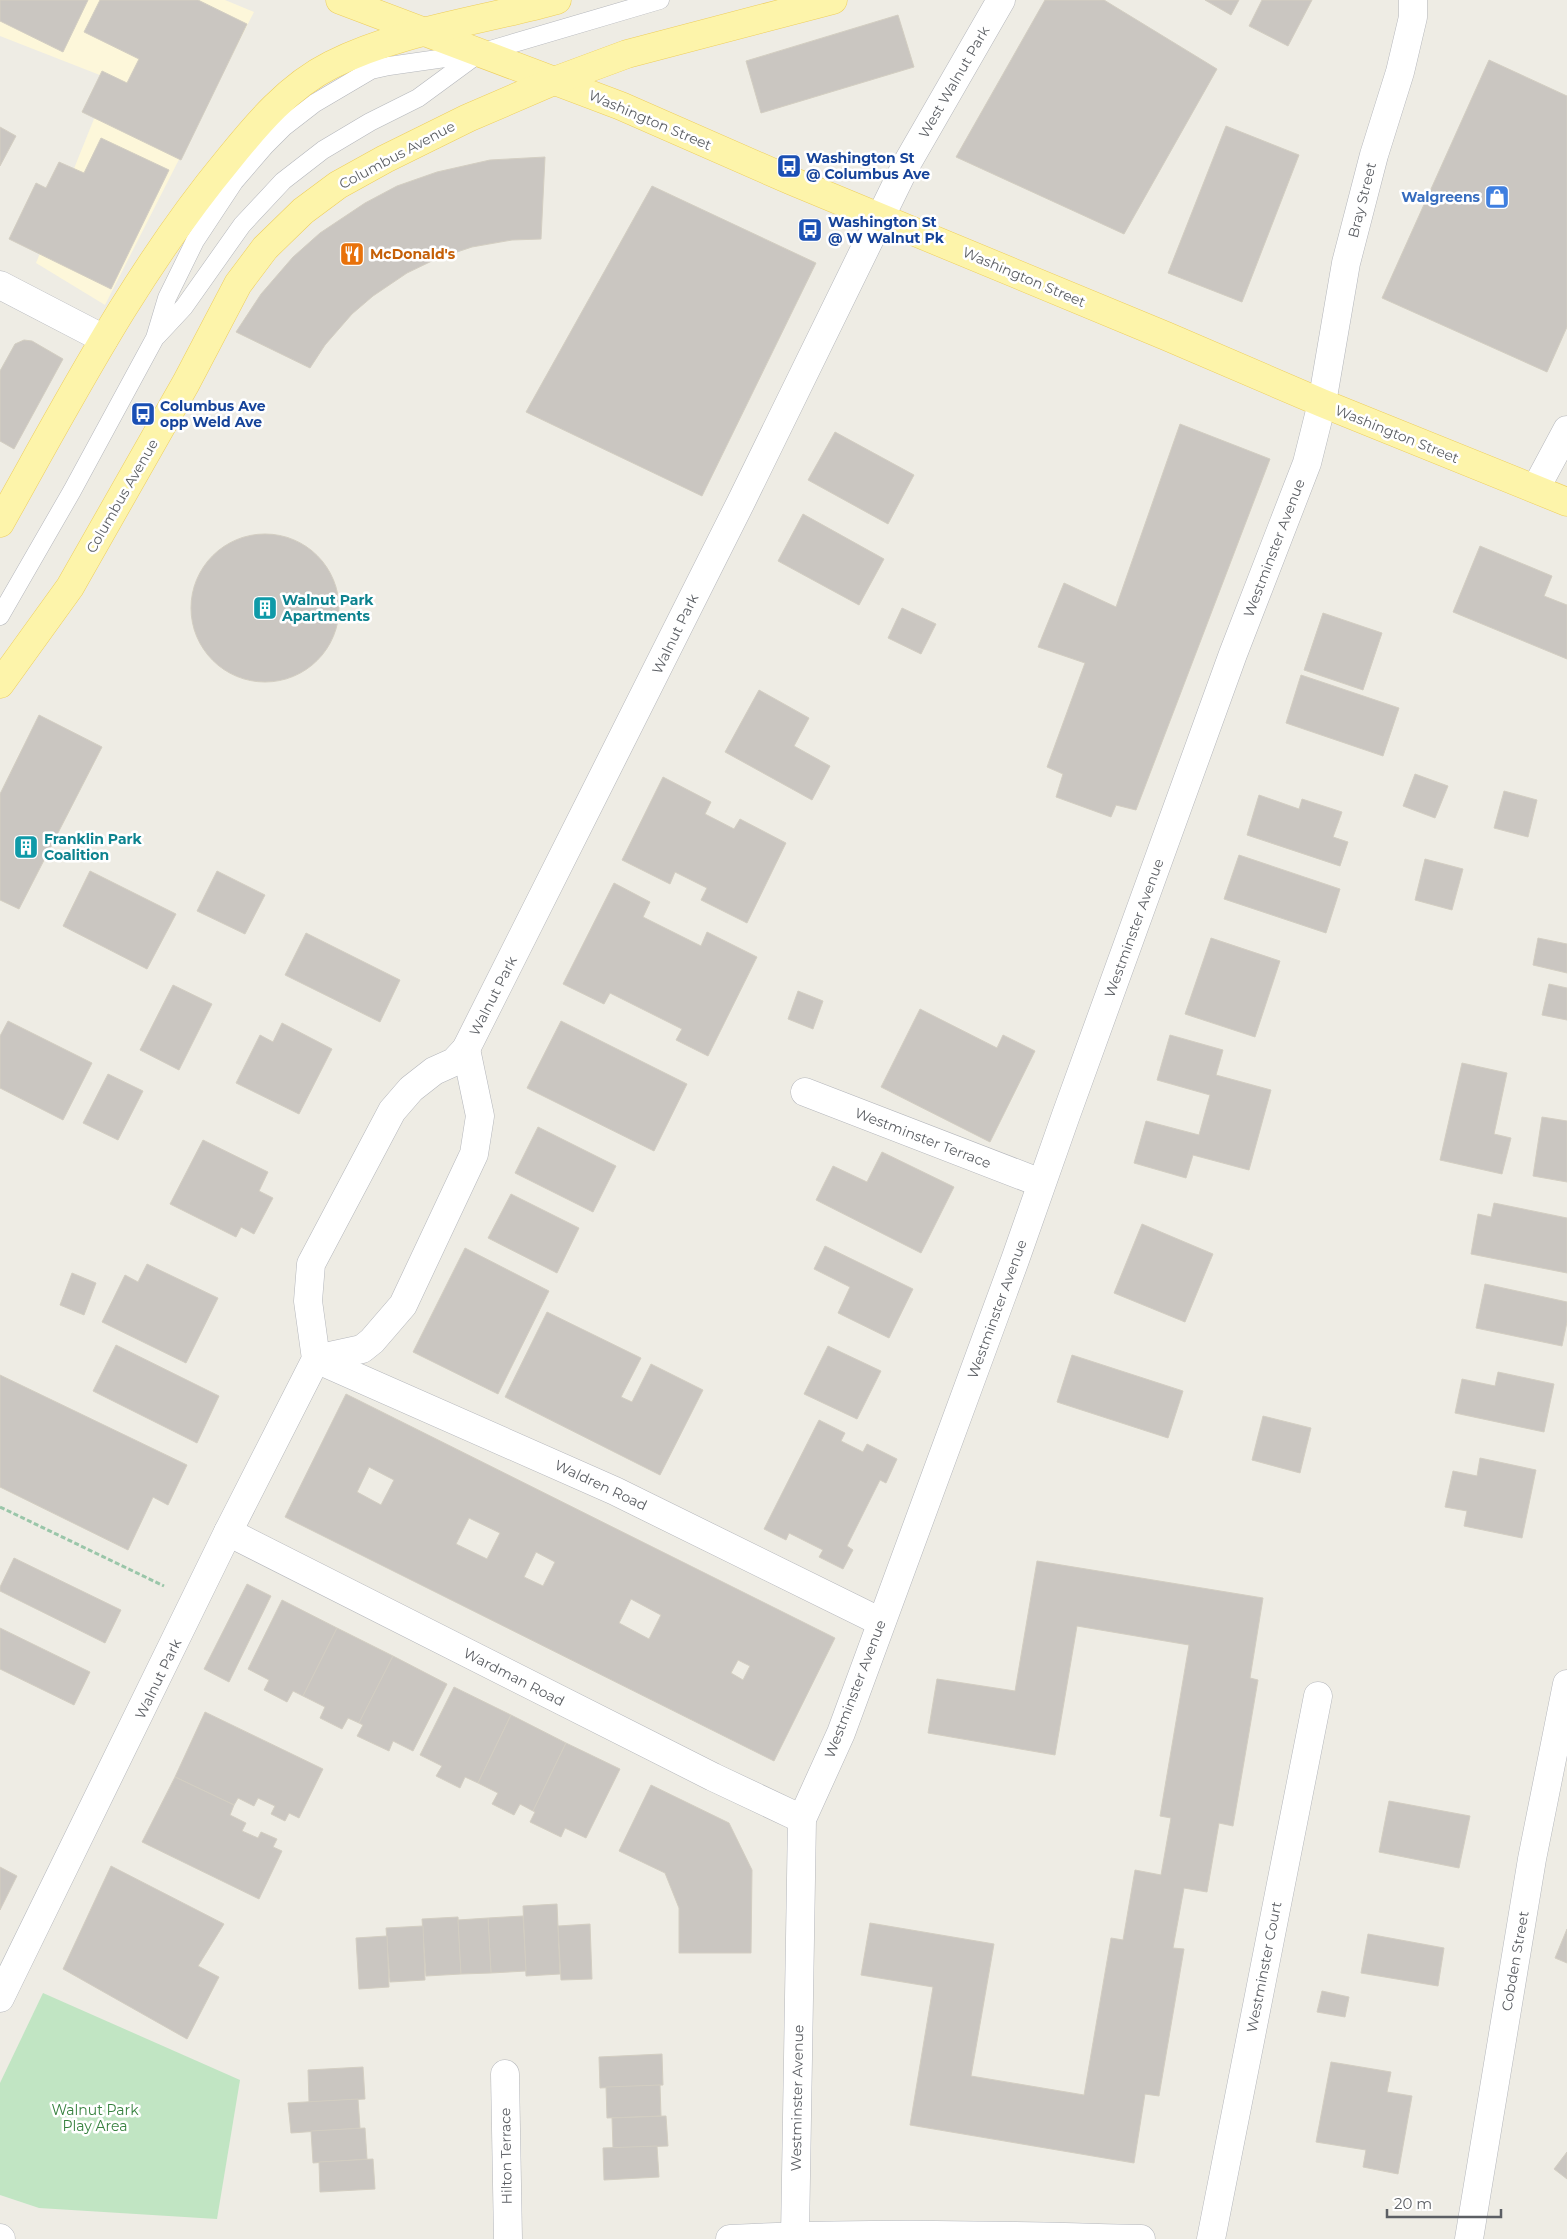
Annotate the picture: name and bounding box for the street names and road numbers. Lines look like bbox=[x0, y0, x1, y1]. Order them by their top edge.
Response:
street label: West Walnut Park bbox=[915, 22, 994, 141]
street label: Washington Street bbox=[586, 86, 714, 154]
street label: Columbus Avenue bbox=[336, 117, 458, 193]
street label: Bray Street bbox=[1344, 160, 1380, 240]
street label: Washington Street bbox=[960, 243, 1088, 311]
street label: Washington Street bbox=[1333, 401, 1462, 467]
street label: Columbus Avenue bbox=[82, 436, 162, 556]
street label: Westminster Avenue bbox=[1239, 476, 1309, 620]
street label: Walnut Park bbox=[648, 590, 702, 677]
street label: Westminster Avenue bbox=[1100, 856, 1168, 1000]
street label: Walnut Park bbox=[465, 953, 521, 1039]
street label: Westminster Terrace bbox=[852, 1104, 994, 1172]
street label: Westminster Avenue bbox=[963, 1237, 1031, 1381]
street label: Waldren Road bbox=[552, 1456, 650, 1514]
street label: Westminster Avenue bbox=[820, 1617, 890, 1761]
street label: Walnut Park bbox=[131, 1635, 185, 1722]
street label: Wardman Road bbox=[461, 1644, 567, 1710]
street label: Westminster Court bbox=[1242, 1900, 1286, 2034]
street label: Cobden Street bbox=[1497, 1909, 1533, 2012]
street label: Westminster Avenue bbox=[787, 2025, 807, 2171]
street label: Hilton Terrace bbox=[496, 2107, 516, 2205]

